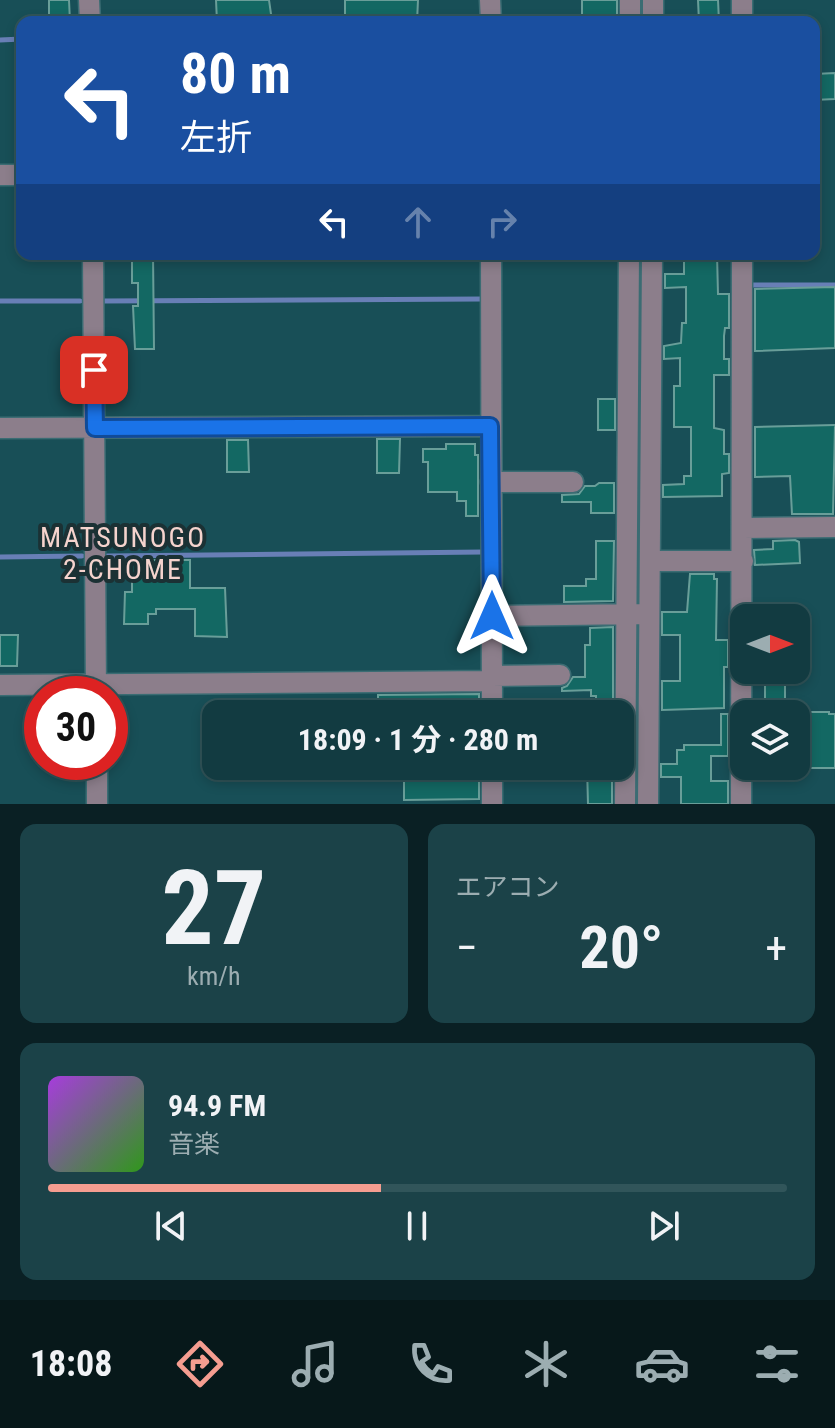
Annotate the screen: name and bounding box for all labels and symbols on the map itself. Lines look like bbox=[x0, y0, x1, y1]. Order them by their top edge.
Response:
pin bbox=[60, 336, 128, 404]
district label: MATSUNOGO 2-CHOME bbox=[40, 521, 206, 586]
position arrow bbox=[450, 574, 534, 658]
north arrow bbox=[730, 604, 810, 684]
speed limit sign: 30 bbox=[24, 676, 128, 780]

